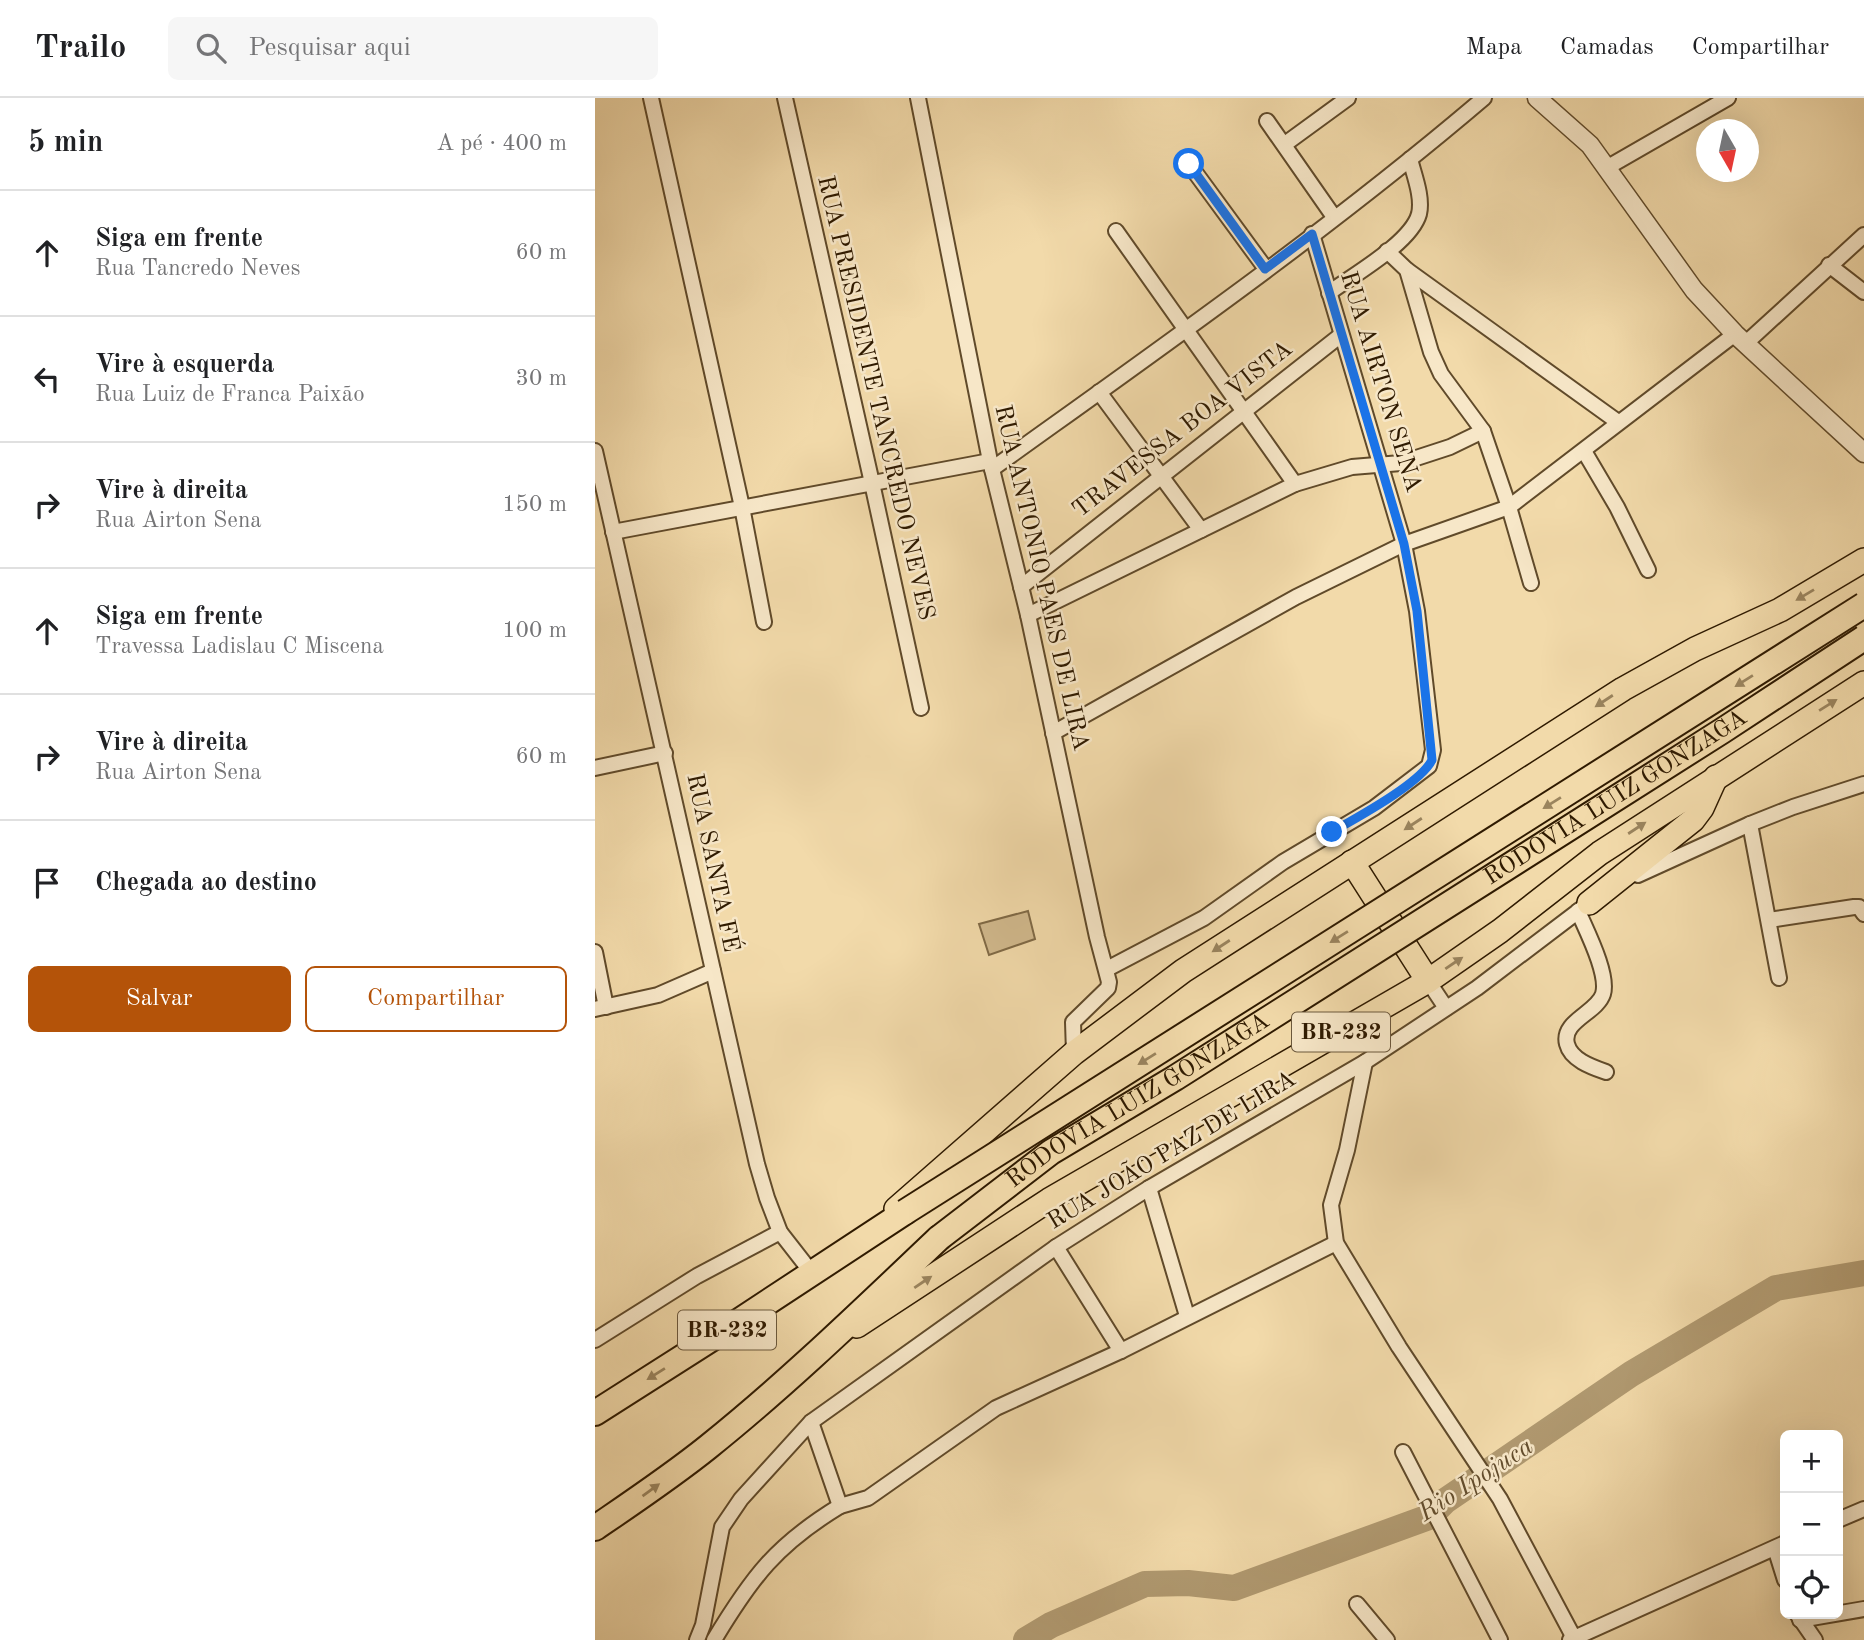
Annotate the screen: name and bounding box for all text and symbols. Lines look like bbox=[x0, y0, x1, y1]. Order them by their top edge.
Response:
search box bbox=[168, 17, 658, 80]
icon: search bbox=[192, 29, 230, 67]
text: Trailo bbox=[35, 32, 126, 65]
text: Pesquisar aqui bbox=[248, 35, 411, 61]
text: Mapa bbox=[1466, 36, 1522, 60]
text: Camadas bbox=[1560, 36, 1654, 60]
text: Compartilhar bbox=[1692, 36, 1829, 60]
north arrow bbox=[1696, 119, 1759, 182]
text: 5 min bbox=[28, 128, 103, 158]
text: A pé · 400 m bbox=[436, 132, 567, 155]
route start bbox=[1173, 148, 1204, 179]
street label: RUA PRESIDENTE TANCREDO NEVES bbox=[812, 173, 938, 623]
text: Siga em frente bbox=[95, 226, 263, 252]
icon: ahead bbox=[28, 234, 66, 272]
text: 60 m bbox=[516, 241, 567, 264]
text: Rua Tancredo Neves bbox=[95, 257, 300, 280]
street label: RUA AIRTON SENA bbox=[1335, 269, 1425, 495]
street label: TRAVESSA BOA VISTA bbox=[1069, 337, 1297, 523]
text: Vire à esquerda bbox=[95, 352, 275, 378]
icon: left bbox=[28, 360, 66, 398]
text: 30 m bbox=[516, 367, 567, 390]
text: Rua Luiz de Franca Paixão bbox=[95, 383, 365, 406]
street label: RUA ANTONIO PAES DE LIRA bbox=[989, 403, 1093, 753]
text: Vire à direita bbox=[95, 478, 248, 504]
icon: right bbox=[28, 486, 66, 524]
text: 150 m bbox=[502, 493, 567, 516]
text: Rua Airton Sena bbox=[95, 509, 262, 532]
one-way arrow bbox=[1796, 589, 1815, 601]
text: Siga em frente bbox=[95, 604, 263, 630]
icon: ahead bbox=[28, 612, 66, 650]
text: 100 m bbox=[502, 619, 567, 642]
text: Travessa Ladislau C Miscena bbox=[95, 635, 384, 658]
one-way arrow bbox=[1735, 674, 1754, 687]
one-way arrow bbox=[1595, 695, 1614, 708]
one-way arrow bbox=[1819, 699, 1838, 712]
street label: RODOVIA LUIZ GONZAGA bbox=[1480, 706, 1752, 890]
text: Vire à direita bbox=[95, 730, 248, 756]
icon: right bbox=[28, 738, 66, 776]
text: 60 m bbox=[516, 745, 567, 768]
text: Rua Airton Sena bbox=[95, 761, 262, 784]
street label: RUA SANTA FÉ bbox=[681, 771, 747, 954]
one-way arrow bbox=[1542, 796, 1562, 809]
route end bbox=[1316, 816, 1347, 847]
one-way arrow bbox=[1403, 817, 1422, 830]
one-way arrow bbox=[1627, 822, 1647, 835]
icon: arrive bbox=[28, 864, 66, 902]
text: Chegada ao destino bbox=[95, 870, 317, 896]
one-way arrow bbox=[1329, 931, 1349, 944]
one-way arrow bbox=[1211, 940, 1231, 953]
one-way arrow bbox=[1445, 956, 1463, 970]
button: Salvar bbox=[28, 966, 291, 1032]
button: Compartilhar bbox=[305, 966, 567, 1032]
street label: RODOVIA LUIZ GONZAGA bbox=[1002, 1009, 1274, 1193]
road number: BR-232 bbox=[1292, 1012, 1390, 1051]
one-way arrow bbox=[1137, 1053, 1156, 1066]
street label: RUA JOÃO PAZ DE LIRA bbox=[1042, 1064, 1300, 1235]
one-way arrow bbox=[913, 1275, 932, 1288]
road number: BR-232 bbox=[678, 1310, 776, 1350]
one-way arrow bbox=[646, 1368, 666, 1381]
map controls bbox=[1780, 1430, 1843, 1619]
button: + bbox=[1780, 1430, 1843, 1493]
water label: Rio Ipojuca bbox=[1413, 1433, 1538, 1527]
one-way arrow bbox=[642, 1483, 660, 1497]
button: − bbox=[1780, 1493, 1843, 1556]
button: locate bbox=[1780, 1556, 1843, 1619]

